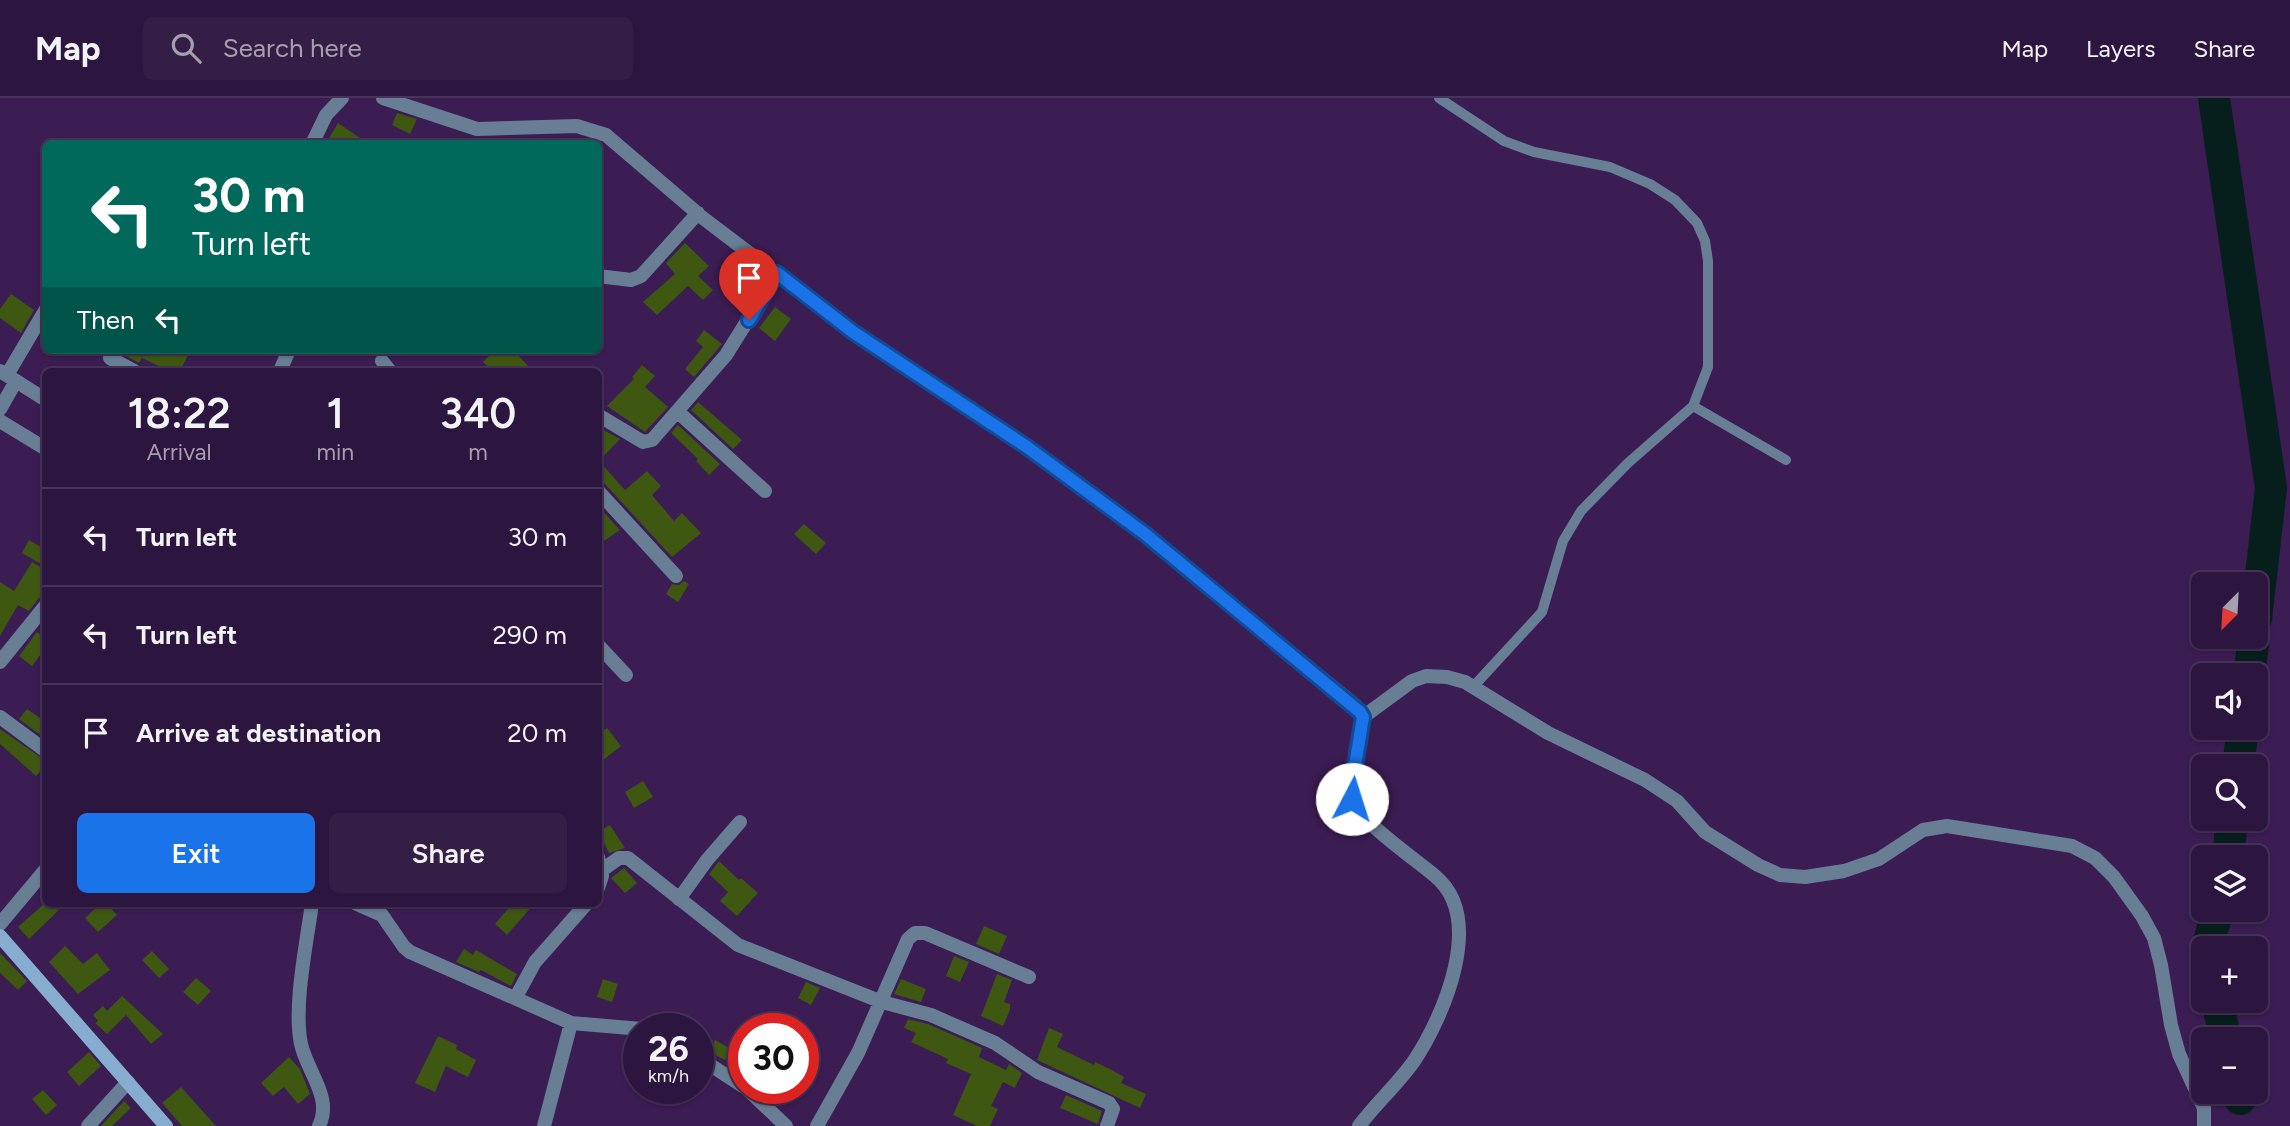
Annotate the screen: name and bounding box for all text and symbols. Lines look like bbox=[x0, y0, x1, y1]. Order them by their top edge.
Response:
search box bbox=[143, 17, 633, 80]
text: Map bbox=[35, 29, 101, 68]
icon: search bbox=[167, 29, 205, 67]
text: Search here bbox=[223, 32, 362, 64]
text: Map bbox=[2001, 34, 2048, 63]
text: Layers bbox=[2086, 34, 2155, 63]
text: Share bbox=[2193, 34, 2255, 63]
text: 30 m bbox=[192, 165, 305, 224]
icon: left bbox=[77, 168, 168, 259]
text: Turn left bbox=[192, 225, 311, 263]
pin bbox=[719, 248, 779, 320]
icon: arrive bbox=[730, 259, 768, 297]
icon: left bbox=[149, 301, 187, 339]
text: Then bbox=[77, 304, 135, 336]
text: 18:22 bbox=[128, 388, 231, 439]
text: 1 bbox=[326, 388, 344, 439]
text: 340 bbox=[440, 388, 516, 439]
text: Arrival bbox=[147, 438, 212, 466]
text: min bbox=[316, 438, 354, 466]
text: m bbox=[468, 438, 488, 466]
icon: left bbox=[77, 518, 115, 556]
text: Turn left bbox=[136, 521, 237, 553]
text: 30 m bbox=[508, 521, 567, 553]
north arrow bbox=[2191, 572, 2268, 649]
map controls bbox=[2191, 572, 2268, 1104]
icon: left bbox=[77, 616, 115, 654]
text: Turn left bbox=[136, 619, 237, 651]
text: 290 m bbox=[493, 619, 567, 651]
button: sound bbox=[2191, 663, 2268, 740]
icon: arrive bbox=[77, 714, 115, 752]
text: Arrive at destination bbox=[136, 717, 381, 749]
text: 20 m bbox=[507, 717, 567, 749]
button: search bbox=[2191, 754, 2268, 831]
position arrow bbox=[1315, 762, 1389, 836]
button: Exit bbox=[77, 813, 315, 893]
button: Share bbox=[329, 813, 567, 893]
button: layers bbox=[2191, 845, 2268, 922]
button: + bbox=[2191, 936, 2268, 1013]
speed limit sign: 30 bbox=[728, 1013, 819, 1104]
button: − bbox=[2191, 1027, 2268, 1104]
text: 26 bbox=[648, 1028, 689, 1070]
text: km/h bbox=[648, 1065, 689, 1087]

